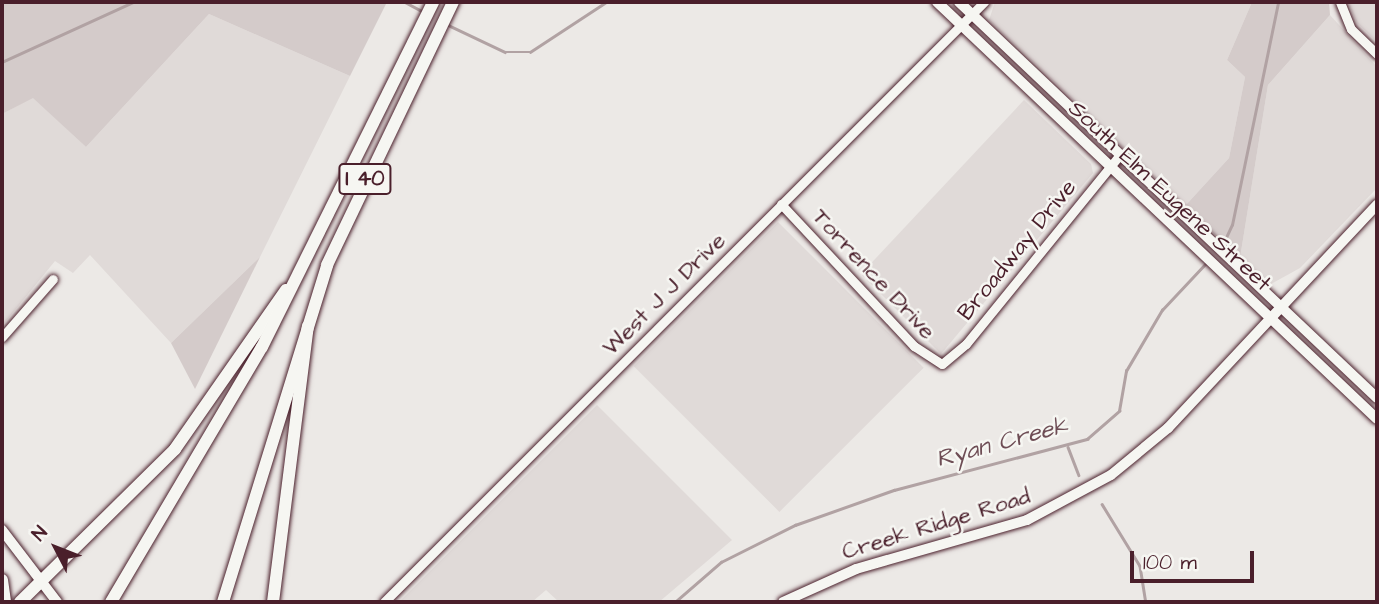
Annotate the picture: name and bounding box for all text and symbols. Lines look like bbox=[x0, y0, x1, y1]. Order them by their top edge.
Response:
street label: South Elm Eugene Street bbox=[1063, 95, 1277, 297]
road number: I 40 bbox=[337, 162, 393, 196]
street label: Broadway Drive bbox=[952, 174, 1082, 326]
street label: Torrence Drive bbox=[807, 203, 941, 345]
street label: West J J Drive bbox=[597, 227, 731, 361]
water label: Ryan Creek bbox=[933, 412, 1071, 474]
street label: Creek Ridge Road bbox=[839, 482, 1033, 566]
north arrow bbox=[21, 513, 91, 583]
text: N bbox=[26, 520, 54, 547]
scale bar bbox=[1134, 538, 1258, 582]
text: 100 m bbox=[1143, 548, 1197, 577]

